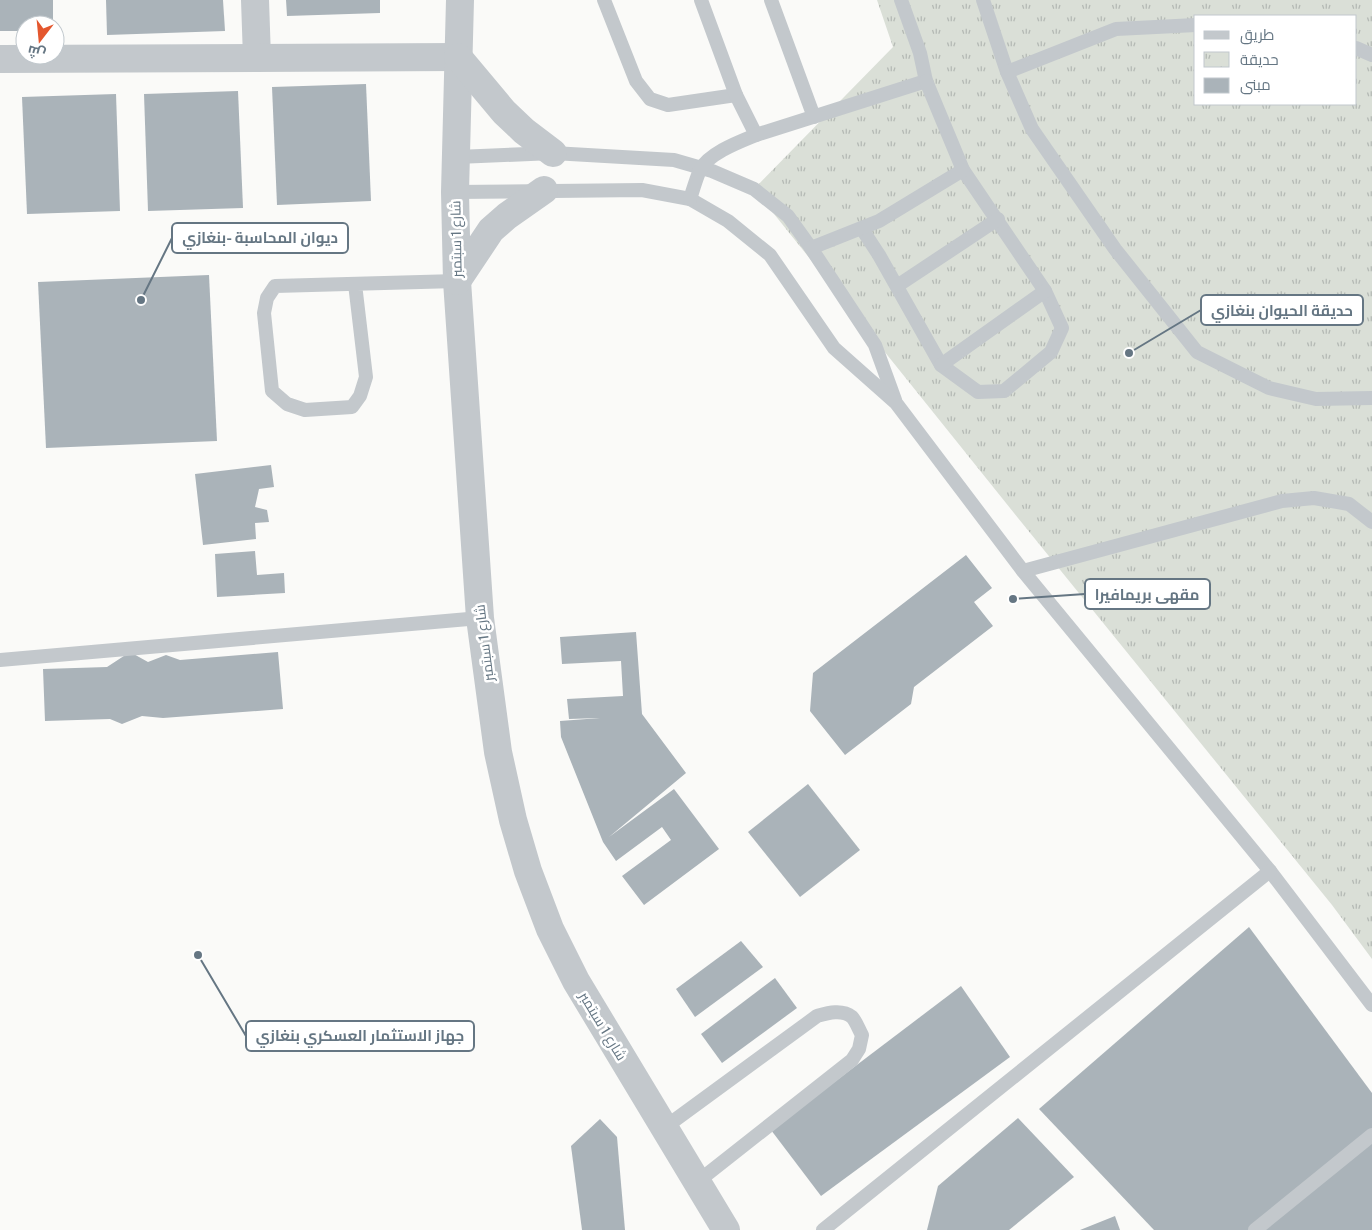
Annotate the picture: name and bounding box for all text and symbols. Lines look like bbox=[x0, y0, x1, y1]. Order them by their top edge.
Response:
north arrow bbox=[15, 15, 65, 65]
legend bbox=[1194, 15, 1357, 105]
text: طريق bbox=[1240, 26, 1274, 45]
text: ش bbox=[26, 41, 48, 63]
text: حديقة bbox=[1240, 51, 1279, 68]
text: مبنى bbox=[1240, 76, 1271, 95]
street label: شارع 1 سبتمبر bbox=[447, 200, 466, 279]
callout: ديوان المحاسبة -بنغازي bbox=[172, 223, 348, 253]
text: ديوان المحاسبة -بنغازي bbox=[182, 229, 338, 250]
callout: حديقة الحيوان بنغازي bbox=[1201, 295, 1363, 325]
text: حديقة الحيوان بنغازي bbox=[1211, 302, 1353, 323]
callout: مقهى بريمافيرا bbox=[1085, 579, 1210, 609]
text: مقهى بريمافيرا bbox=[1095, 586, 1199, 604]
street label: شارع 1 سبتمبر bbox=[471, 604, 498, 683]
street label: شارع 1 سبتمبر bbox=[575, 988, 630, 1064]
callout: جهاز الاستثمار العسكري بنغازي bbox=[246, 1021, 474, 1051]
text: جهاز الاستثمار العسكري بنغازي bbox=[256, 1027, 464, 1048]

